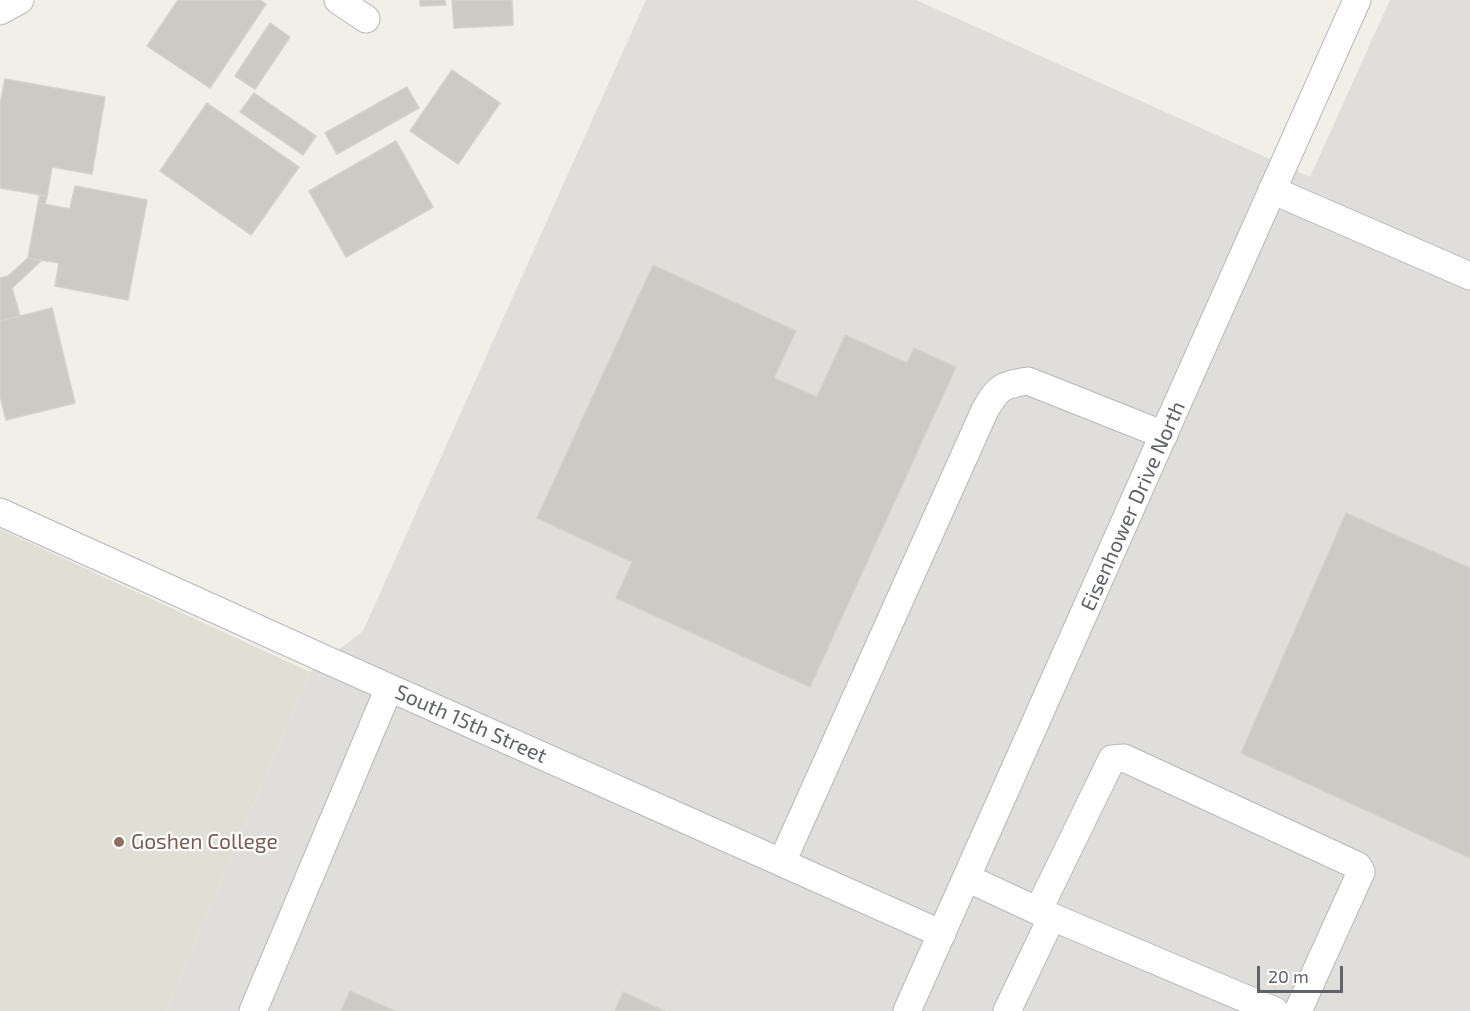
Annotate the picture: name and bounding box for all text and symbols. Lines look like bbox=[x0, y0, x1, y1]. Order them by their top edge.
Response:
street label: Eisenhower Drive North bbox=[1075, 397, 1191, 615]
street label: South 15th Street bbox=[391, 679, 551, 769]
place label: Goshen College bbox=[131, 829, 278, 855]
marker: Goshen College bbox=[112, 835, 126, 849]
scale bar bbox=[1260, 954, 1346, 992]
text: 20 m bbox=[1268, 965, 1309, 987]

